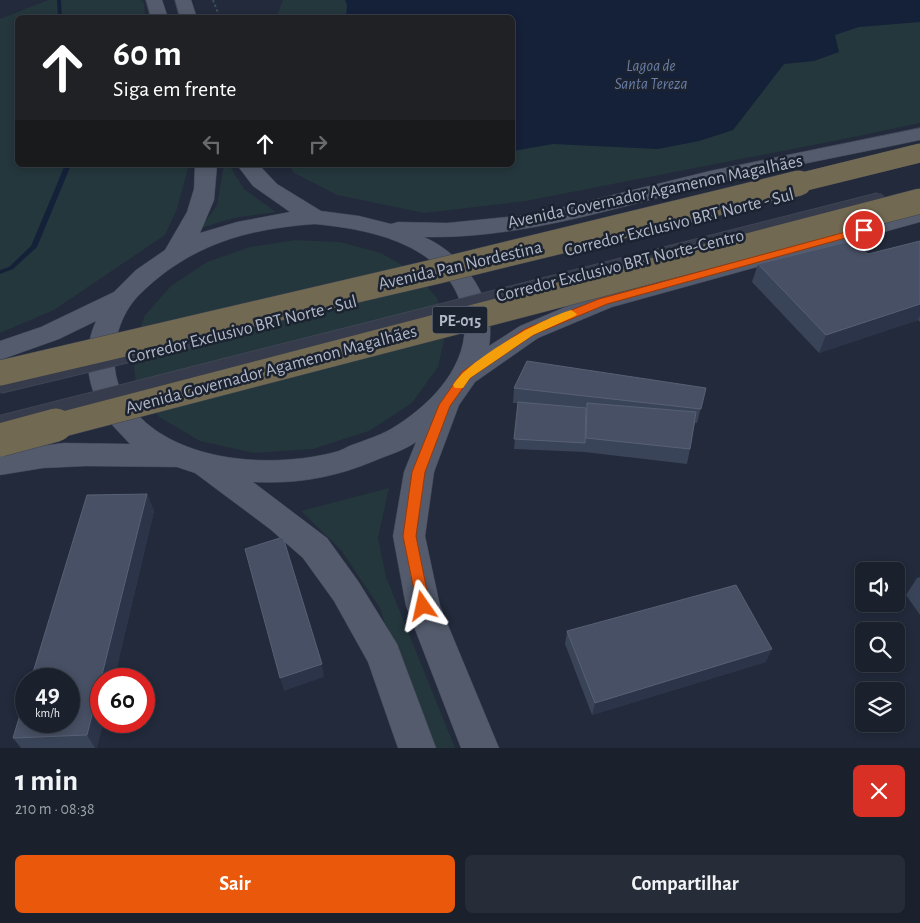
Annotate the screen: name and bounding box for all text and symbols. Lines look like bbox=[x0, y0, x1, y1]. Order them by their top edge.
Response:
icon: ahead bbox=[30, 35, 95, 100]
text: 60 m bbox=[113, 37, 182, 72]
water label: Lagoa de Santa Tereza bbox=[614, 58, 688, 92]
text: Siga em frente bbox=[113, 78, 236, 100]
icon: left bbox=[198, 130, 226, 158]
icon: ahead bbox=[251, 130, 279, 158]
icon: right bbox=[304, 130, 332, 158]
street label: Avenida Governador Agamenon Magalhães bbox=[506, 152, 804, 232]
street label: Corredor Exclusivo BRT Norte - Sul bbox=[563, 186, 796, 260]
pin bbox=[843, 209, 885, 251]
icon: arrive bbox=[850, 216, 878, 244]
street label: Corredor Exclusivo BRT Norte-Centro bbox=[494, 226, 746, 306]
street label: Avenida Pan Nordestina bbox=[377, 238, 544, 294]
street label: Corredor Exclusivo BRT Norte - Sul bbox=[126, 293, 359, 367]
road number: PE-015 bbox=[432, 306, 488, 334]
street label: Avenida Governador Agamenon Magalhães bbox=[124, 322, 419, 418]
map controls bbox=[855, 562, 905, 732]
button: sound bbox=[855, 562, 905, 612]
position arrow bbox=[396, 579, 448, 631]
button: search bbox=[855, 622, 905, 672]
speed limit sign: 60 bbox=[90, 668, 155, 733]
text: 49 bbox=[35, 682, 60, 707]
button: layers bbox=[855, 682, 905, 732]
text: km/h bbox=[35, 707, 60, 719]
button: close bbox=[853, 765, 905, 817]
text: 1 min bbox=[15, 766, 78, 796]
text: 210 m · 08:38 bbox=[15, 801, 95, 817]
button: Sair bbox=[15, 855, 455, 913]
button: Compartilhar bbox=[465, 855, 905, 913]

